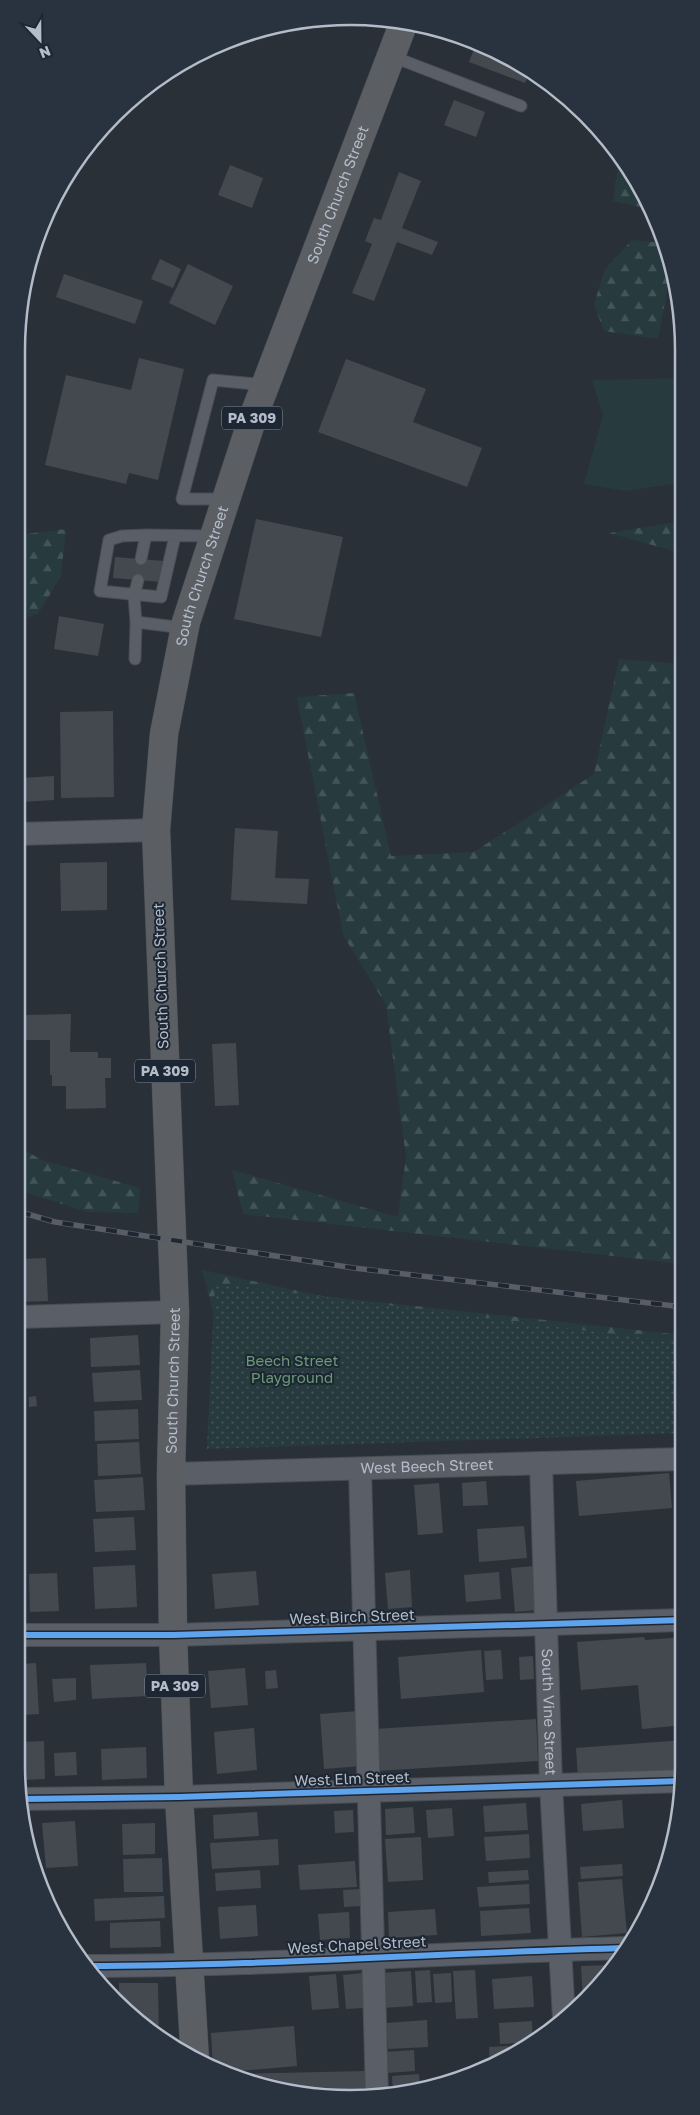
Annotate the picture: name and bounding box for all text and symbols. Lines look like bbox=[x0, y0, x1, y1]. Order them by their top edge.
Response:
north arrow bbox=[15, 15, 65, 65]
text: N bbox=[37, 43, 53, 62]
street label: South Church Street bbox=[302, 123, 372, 266]
road number: PA 309 bbox=[222, 406, 282, 429]
street label: South Church Street bbox=[171, 503, 231, 648]
street label: South Church Street bbox=[148, 903, 172, 1050]
road number: PA 309 bbox=[135, 1060, 195, 1082]
street label: South Church Street bbox=[161, 1307, 183, 1454]
park label: Beech Street Playground bbox=[245, 1351, 339, 1386]
street label: West Beech Street bbox=[360, 1455, 494, 1476]
street label: West Birch Street bbox=[289, 1605, 415, 1627]
street label: South Vine Street bbox=[539, 1648, 561, 1776]
road number: PA 309 bbox=[145, 1674, 205, 1698]
street label: West Elm Street bbox=[294, 1767, 410, 1789]
street label: West Chapel Street bbox=[287, 1931, 427, 1957]

